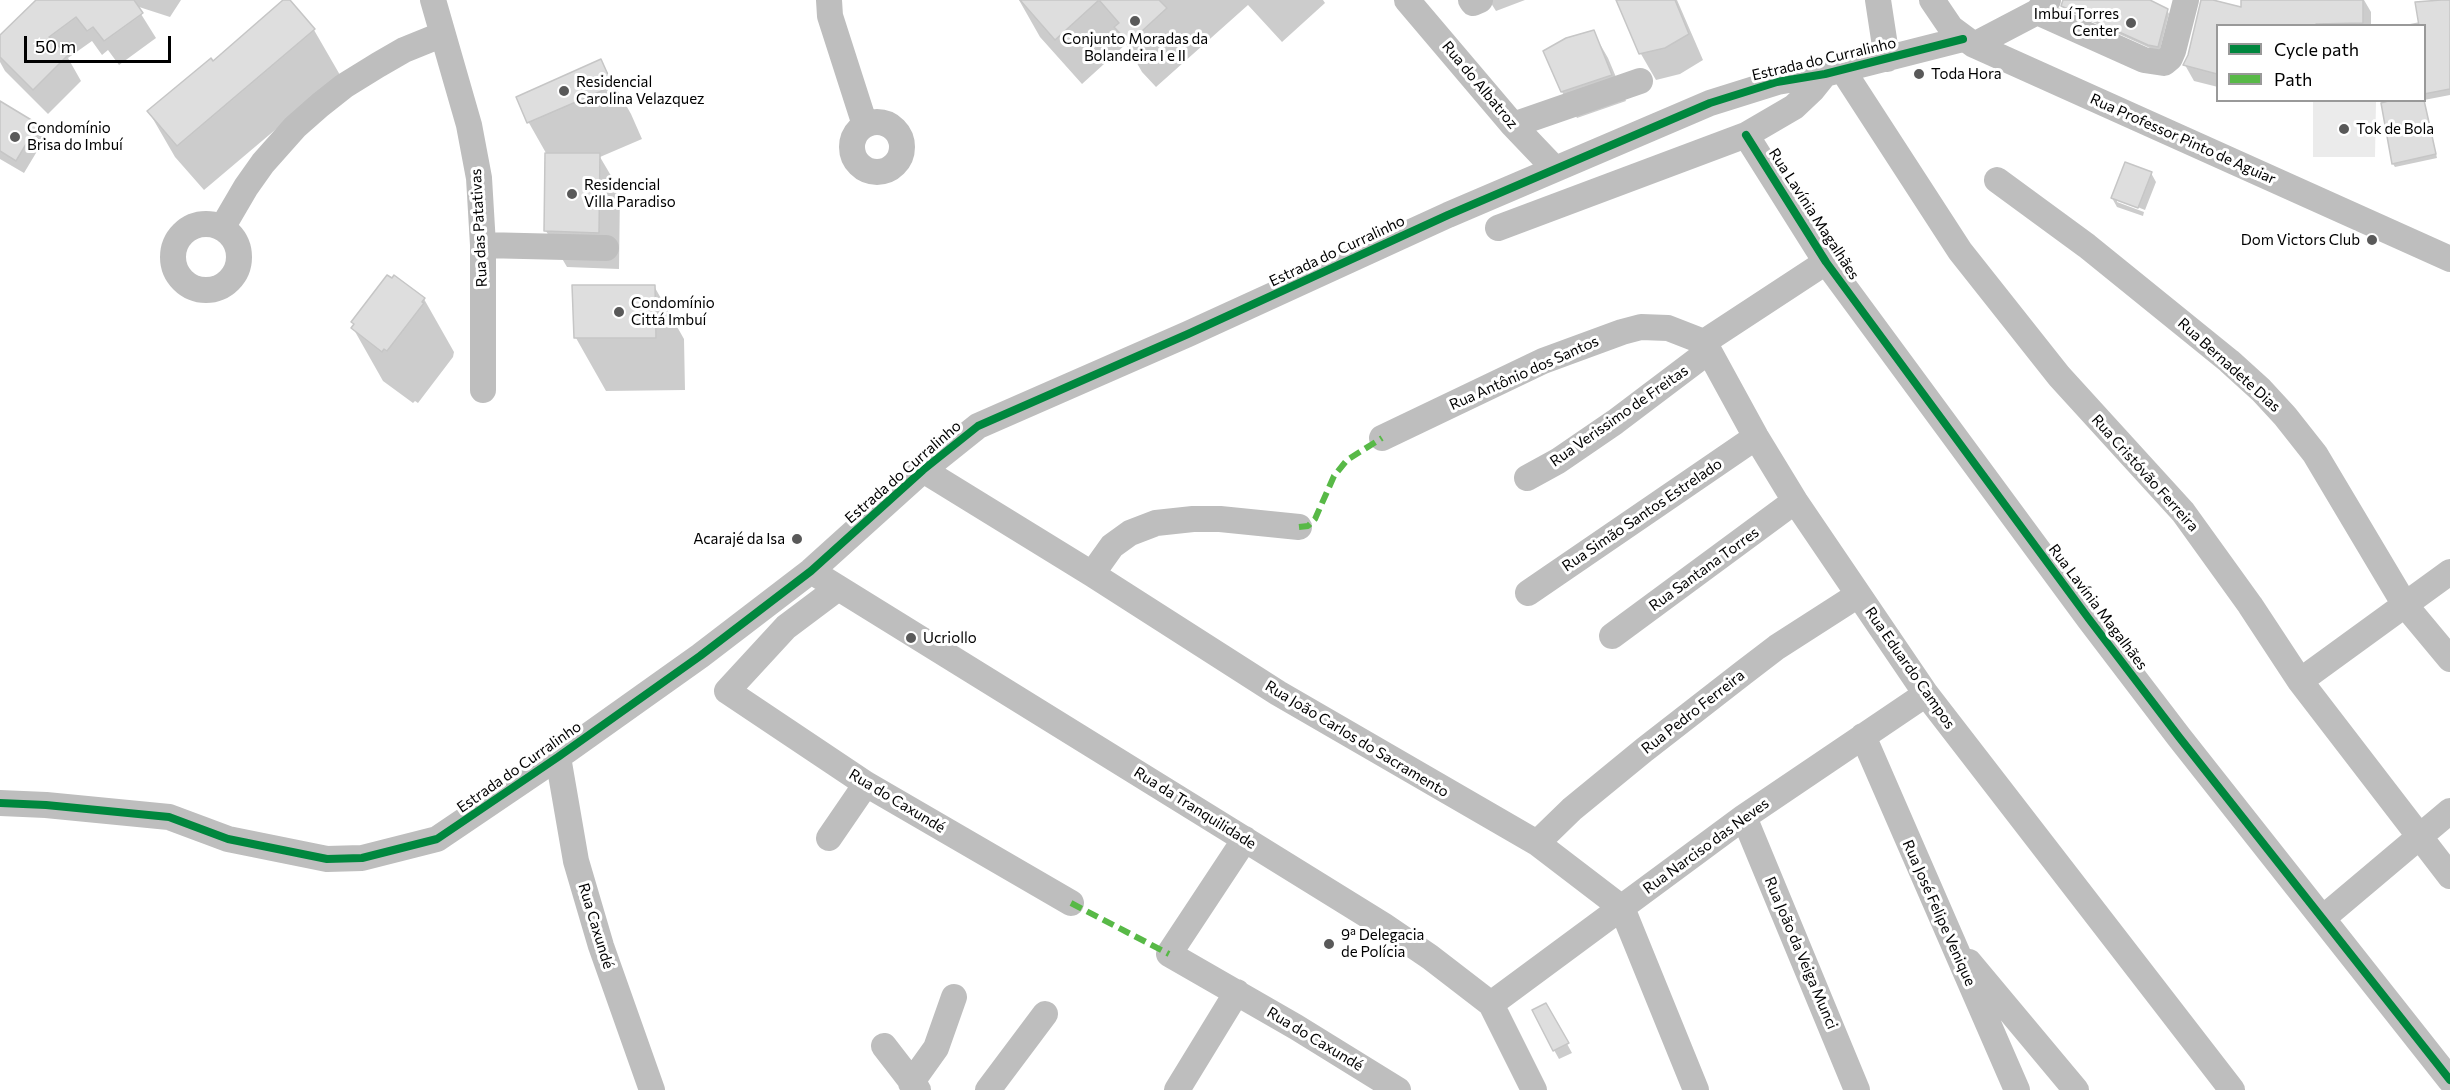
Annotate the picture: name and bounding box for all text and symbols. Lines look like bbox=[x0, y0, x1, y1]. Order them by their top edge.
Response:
place label: Imbuí Torres Center bbox=[2034, 5, 2119, 40]
marker: Conjunto Moradas da Bolandeira I e II bbox=[1128, 14, 1142, 28]
marker: Imbuí Torres Center bbox=[2124, 16, 2138, 30]
scale bar bbox=[27, 24, 174, 62]
legend bbox=[2216, 24, 2426, 102]
place label: Conjunto Moradas da Bolandeira I e II bbox=[1062, 30, 1208, 65]
street label: Estrada do Curralinho bbox=[1750, 34, 1898, 84]
text: 50 m bbox=[35, 35, 76, 57]
street label: Rua do Albatroz bbox=[1438, 38, 1522, 132]
text: Cycle path bbox=[2274, 38, 2359, 60]
place label: Toda Hora bbox=[1931, 65, 2002, 83]
marker: Toda Hora bbox=[1912, 67, 1926, 81]
text: Path bbox=[2274, 68, 2312, 90]
place label: Residencial Carolina Velazquez bbox=[576, 73, 705, 108]
marker: Residencial Carolina Velazquez bbox=[557, 84, 571, 98]
street label: Rua Professor Pinto de Aguiar bbox=[2087, 90, 2279, 188]
place label: Condomínio Brisa do Imbuí bbox=[27, 119, 123, 154]
place label: Tok de Bola bbox=[2356, 120, 2434, 138]
marker: Tok de Bola bbox=[2337, 122, 2351, 136]
marker: Condomínio Brisa do Imbuí bbox=[8, 130, 22, 144]
street label: Rua Lavínia Magalhães bbox=[1765, 145, 1863, 283]
street label: Rua das Patativas bbox=[467, 168, 491, 288]
place label: Residencial Villa Paradiso bbox=[584, 176, 676, 211]
marker: Residencial Villa Paradiso bbox=[565, 187, 579, 201]
street label: Estrada do Curralinho bbox=[1266, 212, 1408, 290]
place label: Dom Victors Club bbox=[2241, 231, 2360, 249]
marker: Dom Victors Club bbox=[2365, 233, 2379, 247]
place label: Condomínio Cittá Imbuí bbox=[631, 294, 715, 329]
marker: Condomínio Cittá Imbuí bbox=[612, 305, 626, 319]
street label: Rua Bernadete Dias bbox=[2174, 314, 2284, 416]
street label: Rua Antônio dos Santos bbox=[1447, 332, 1601, 414]
street label: Rua Verissimo de Freitas bbox=[1546, 361, 1692, 471]
street label: Rua Cristóvão Ferreira bbox=[2088, 411, 2202, 535]
street label: Estrada do Curralinho bbox=[841, 417, 965, 527]
street label: Rua Simão Santos Estrelado bbox=[1559, 455, 1725, 575]
street label: Rua Santana Torres bbox=[1646, 523, 1762, 615]
place label: Acarajé da Isa bbox=[693, 530, 785, 548]
marker: Acarajé da Isa bbox=[790, 532, 804, 546]
street label: Rua Lavínia Magalhães bbox=[2045, 541, 2151, 673]
street label: Rua Eduardo Campos bbox=[1861, 604, 1959, 732]
place label: Ucriollo bbox=[923, 629, 977, 647]
marker: Ucriollo bbox=[904, 631, 918, 645]
street label: Rua Pedro Ferreira bbox=[1638, 666, 1748, 758]
street label: Rua João Carlos do Sacramento bbox=[1262, 677, 1452, 801]
street label: Estrada do Curralinho bbox=[453, 717, 585, 817]
street label: Rua da Tranquilidade bbox=[1131, 763, 1259, 853]
street label: Rua do Caxundé bbox=[846, 765, 948, 837]
street label: Rua Narciso das Neves bbox=[1640, 794, 1772, 898]
street label: Rua José Felipe Venique bbox=[1899, 837, 1979, 989]
street label: Rua João da Veiga Munci bbox=[1761, 874, 1841, 1032]
street label: Rua Caxundé bbox=[574, 881, 618, 971]
place label: 9ª Delegacia de Polícia bbox=[1341, 926, 1424, 961]
marker: 9ª Delegacia de Polícia bbox=[1322, 937, 1336, 951]
street label: Rua do Caxundé bbox=[1264, 1003, 1366, 1075]

